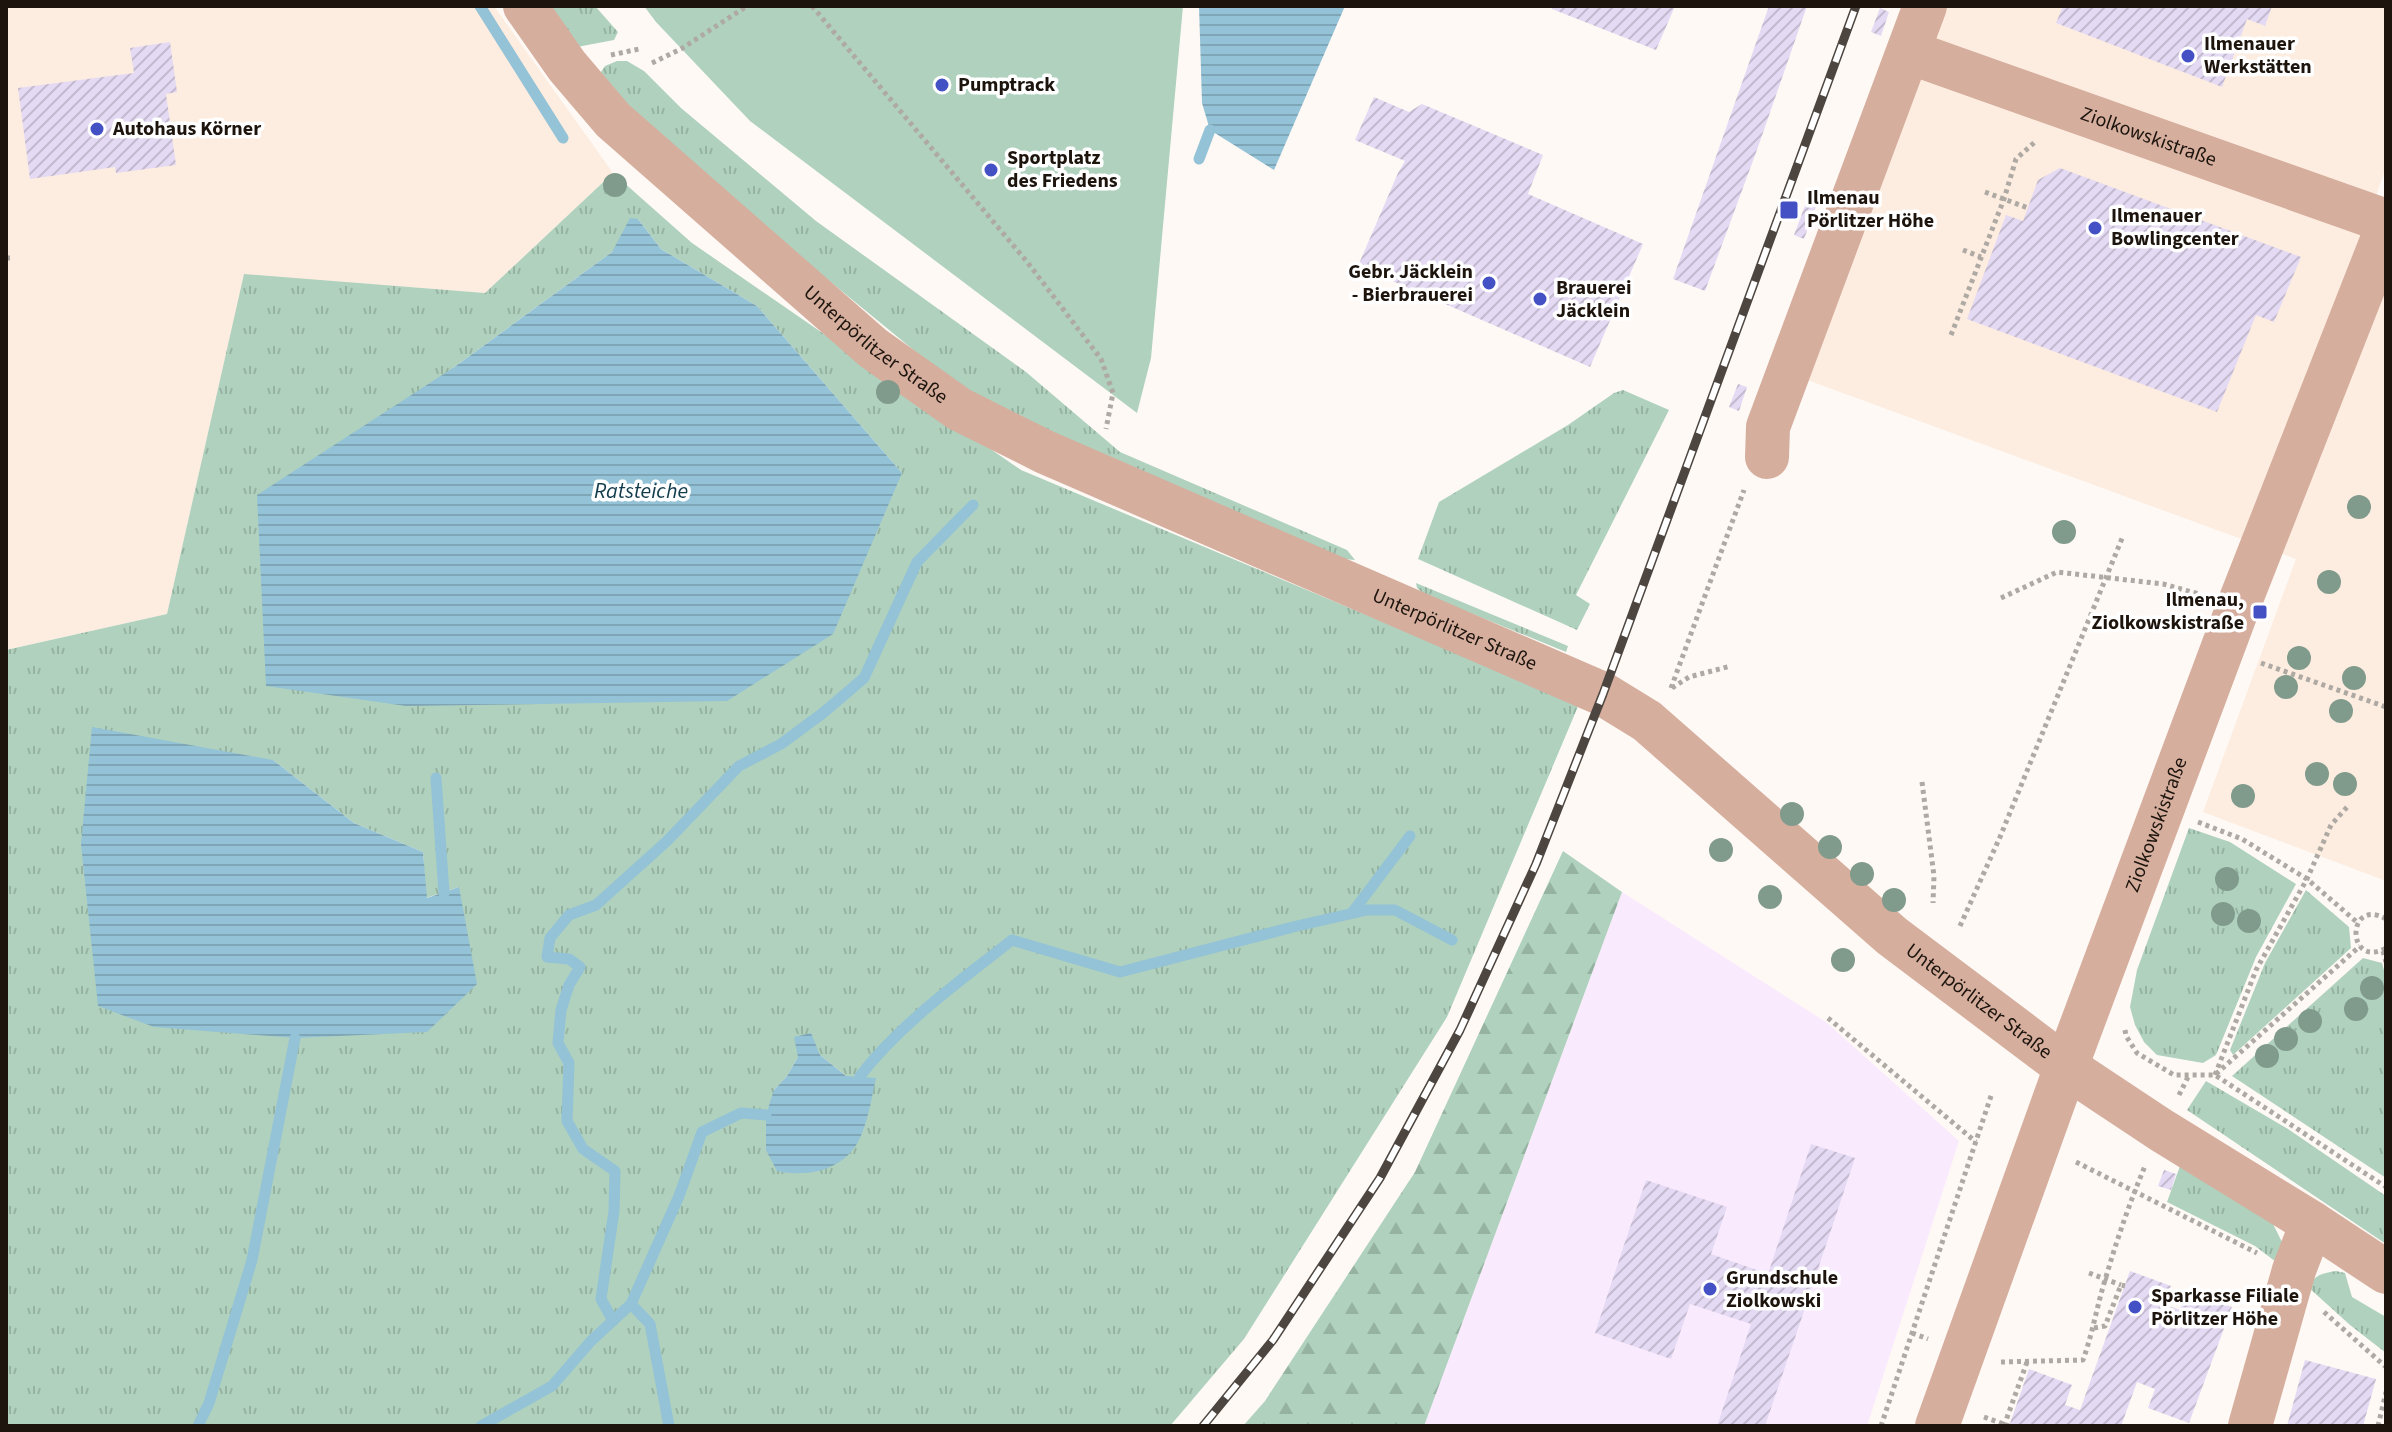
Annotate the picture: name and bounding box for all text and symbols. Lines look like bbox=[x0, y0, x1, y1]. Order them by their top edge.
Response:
place label: Ilmenauer Werkstätten bbox=[2204, 30, 2312, 81]
marker: Ilmenauer Werkstätten bbox=[2179, 47, 2197, 65]
place label: Pumptrack bbox=[958, 71, 1055, 99]
marker: Pumptrack bbox=[933, 76, 951, 94]
street label: Ziolkowskistraße bbox=[2077, 100, 2220, 174]
place label: Autohaus Körner bbox=[112, 115, 261, 143]
marker: Autohaus Körner bbox=[88, 120, 106, 138]
place label: Sportplatz des Friedens bbox=[1007, 144, 1118, 195]
marker: Sportplatz des Friedens bbox=[982, 161, 1000, 179]
place label: Ilmenau Pörlitzer Höhe bbox=[1807, 184, 1934, 235]
marker: Ilmenau Pörlitzer Höhe bbox=[1778, 199, 1800, 221]
place label: Ilmenauer Bowlingcenter bbox=[2111, 202, 2239, 253]
marker: Ilmenauer Bowlingcenter bbox=[2086, 219, 2104, 237]
place label: Gebr. Jäcklein - Bierbrauerei bbox=[1348, 258, 1473, 309]
marker: Gebr. Jäcklein - Bierbrauerei bbox=[1480, 274, 1498, 292]
place label: Brauerei Jäcklein bbox=[1556, 274, 1631, 325]
street label: Unterpörlitzer Straße bbox=[797, 279, 953, 411]
marker: Brauerei Jäcklein bbox=[1531, 290, 1549, 308]
water label: Ratsteiche bbox=[594, 475, 688, 507]
street label: Unterpörlitzer Straße bbox=[1368, 582, 1541, 678]
place label: Ilmenau, Ziolkowskistraße bbox=[2092, 586, 2244, 637]
marker: Ilmenau, Ziolkowskistraße bbox=[2251, 603, 2269, 621]
street label: Ziolkowskistraße bbox=[2119, 753, 2195, 896]
street label: Unterpörlitzer Straße bbox=[1900, 937, 2058, 1066]
place label: Grundschule Ziolkowski bbox=[1726, 1264, 1838, 1315]
marker: Grundschule Ziolkowski bbox=[1701, 1280, 1719, 1298]
place label: Sparkasse Filiale Pörlitzer Höhe bbox=[2151, 1282, 2299, 1333]
marker: Sparkasse Filiale Pörlitzer Höhe bbox=[2126, 1298, 2144, 1316]

